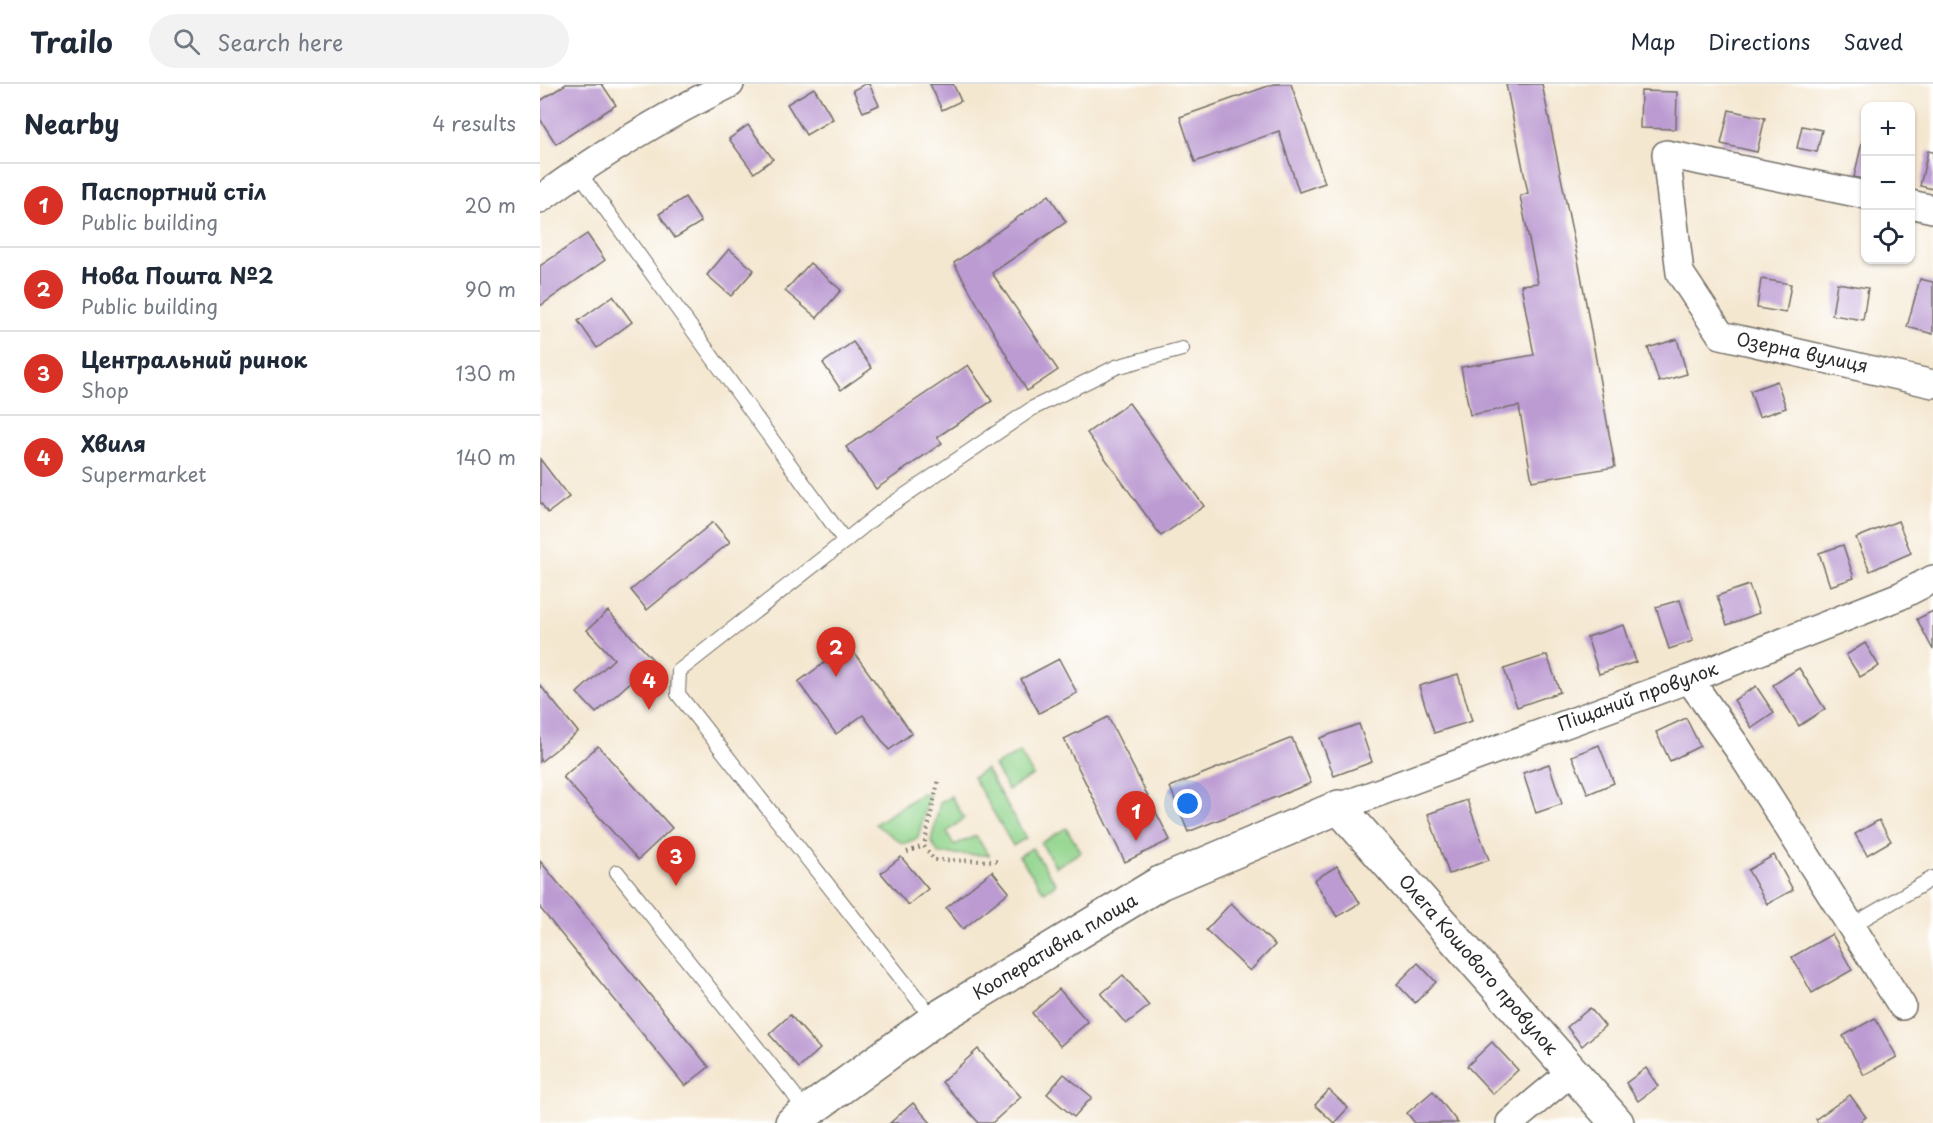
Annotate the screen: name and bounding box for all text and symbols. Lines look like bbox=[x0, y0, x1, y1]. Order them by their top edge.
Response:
search box bbox=[149, 14, 569, 68]
text: Trailo bbox=[30, 20, 113, 63]
icon: search bbox=[170, 25, 203, 58]
text: Search here bbox=[218, 25, 343, 58]
text: Map bbox=[1630, 25, 1675, 57]
text: Directions bbox=[1708, 25, 1810, 57]
text: Saved bbox=[1843, 25, 1903, 57]
map controls bbox=[1861, 102, 1915, 264]
button: + bbox=[1861, 102, 1915, 156]
text: Nearby bbox=[24, 104, 119, 143]
text: 4 results bbox=[432, 108, 516, 138]
button: − bbox=[1861, 156, 1915, 210]
text: Паспортний стіл bbox=[81, 174, 266, 207]
text: 1 bbox=[39, 190, 48, 220]
text: 20 m bbox=[464, 190, 516, 220]
text: Public building bbox=[81, 207, 218, 237]
button: locate bbox=[1861, 210, 1915, 264]
text: Нова Пошта №2 bbox=[81, 258, 273, 291]
text: 2 bbox=[36, 274, 51, 304]
text: 90 m bbox=[465, 274, 516, 304]
text: Public building bbox=[81, 291, 218, 321]
street label: Озерна вулиця bbox=[1734, 324, 1871, 379]
text: Центральний ринок bbox=[81, 342, 307, 375]
text: 3 bbox=[37, 358, 50, 388]
text: 130 m bbox=[456, 358, 516, 388]
text: Shop bbox=[81, 375, 129, 405]
text: Хвиля bbox=[81, 426, 146, 459]
text: 4 bbox=[37, 442, 50, 472]
text: 140 m bbox=[456, 442, 516, 472]
text: Supermarket bbox=[81, 459, 207, 489]
pin: 2 bbox=[816, 628, 856, 677]
street label: Піщаний провулок bbox=[1554, 654, 1722, 737]
pin: 4 bbox=[630, 660, 668, 710]
your location bbox=[1173, 789, 1202, 818]
pin: 1 bbox=[1116, 792, 1156, 841]
pin: 3 bbox=[656, 836, 696, 886]
street label: Олега Кошового провулок bbox=[1393, 868, 1565, 1060]
street label: Кооперативна площа bbox=[967, 885, 1143, 1006]

